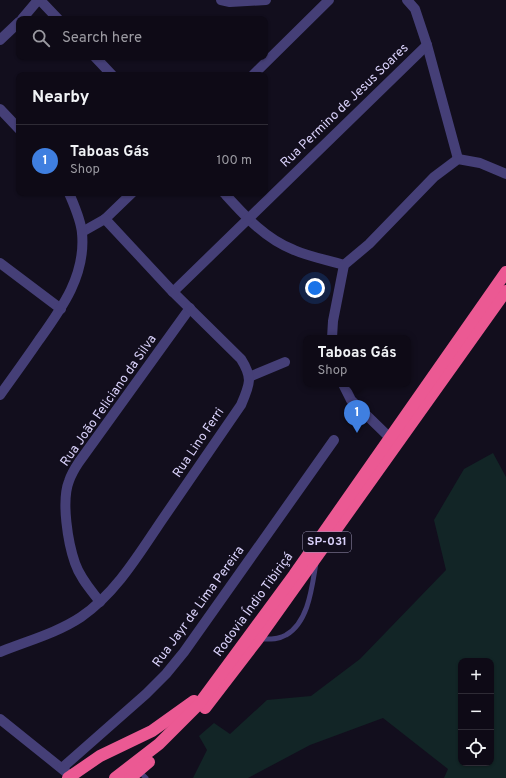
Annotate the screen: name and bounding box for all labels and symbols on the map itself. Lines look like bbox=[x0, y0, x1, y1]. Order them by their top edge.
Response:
street label: Rua Permino de Jesus Soares bbox=[278, 41, 412, 171]
your location bbox=[305, 278, 325, 298]
street label: Rua João Feliciano da Silva bbox=[57, 332, 161, 470]
pin: 1 bbox=[344, 400, 370, 433]
street label: Rua Lino Ferri bbox=[170, 405, 228, 481]
road number: SP-031 bbox=[303, 532, 351, 552]
street label: Rua Jayr de Lima Pereira bbox=[150, 543, 248, 671]
street label: Rodovia Índio Tibiriçá bbox=[209, 548, 297, 660]

